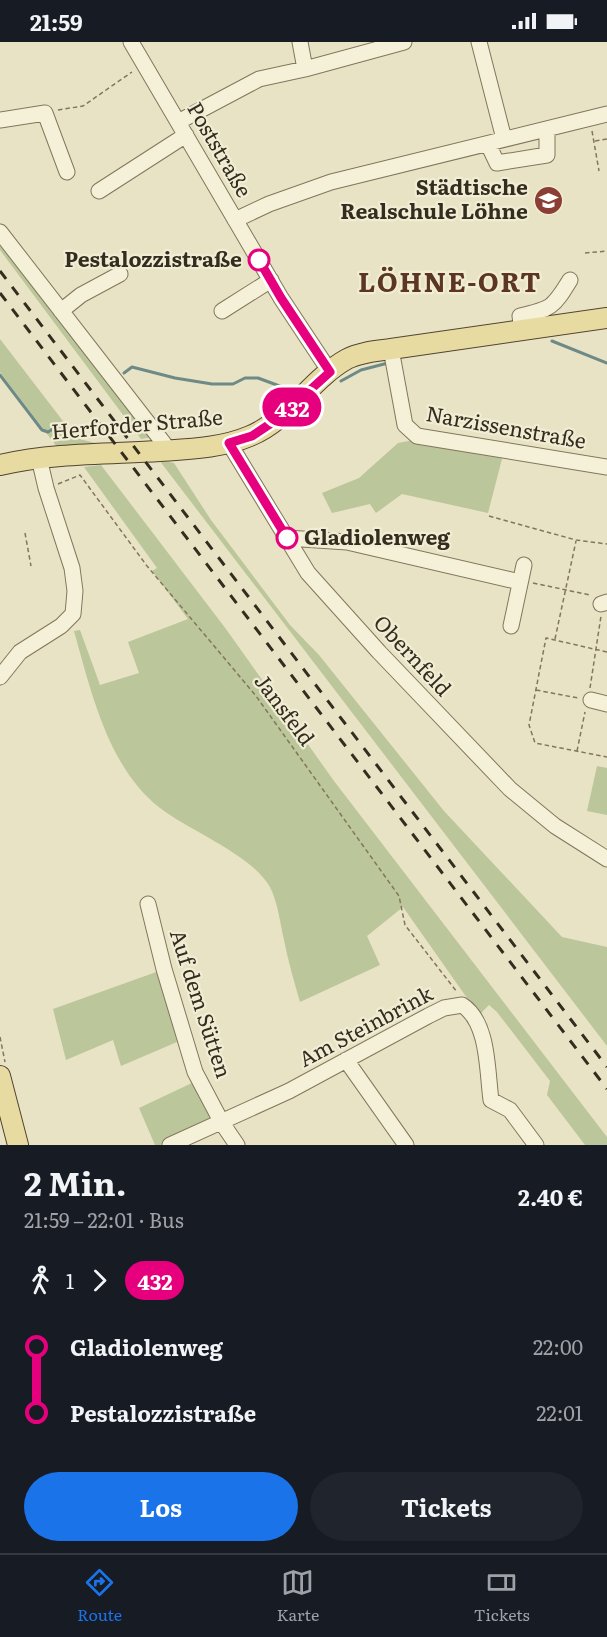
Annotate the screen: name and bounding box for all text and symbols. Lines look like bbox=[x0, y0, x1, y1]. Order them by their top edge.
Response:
text: 21:59 bbox=[30, 5, 83, 38]
street label: Poststraße bbox=[181, 95, 261, 202]
place label: Städtische Realschule Löhne bbox=[340, 170, 528, 225]
school or university icon: Städtische Realschule Löhne bbox=[533, 184, 565, 216]
place label: Pestalozzistraße bbox=[64, 242, 242, 273]
marker: Pestalozzistraße bbox=[248, 249, 270, 271]
district label: LÖHNE-ORT bbox=[358, 260, 542, 300]
line badge: 432 bbox=[258, 388, 326, 427]
text: 432 bbox=[274, 392, 310, 423]
street label: Narzissenstraße bbox=[424, 396, 589, 455]
street label: Herforder Straße bbox=[50, 400, 224, 445]
place label: Gladiolenweg bbox=[304, 520, 450, 551]
marker: Gladiolenweg bbox=[276, 527, 298, 549]
street label: Obernfeld bbox=[368, 607, 460, 702]
street label: Jansfeld bbox=[249, 666, 324, 751]
street label: Auf dem Sütten bbox=[164, 925, 241, 1082]
street label: Am Steinbrink bbox=[292, 976, 437, 1073]
text: 2 Min. bbox=[24, 1157, 127, 1206]
text: 2.40 € bbox=[518, 1180, 583, 1213]
text: 21:59 – 22:01 · Bus bbox=[24, 1204, 184, 1234]
icon: walk bbox=[24, 1264, 57, 1297]
icon: forward bbox=[83, 1264, 116, 1297]
text: 1 bbox=[66, 1265, 74, 1295]
text: 432 bbox=[137, 1265, 172, 1296]
text: Gladiolenweg bbox=[70, 1330, 223, 1363]
text: 22:00 bbox=[533, 1331, 583, 1361]
text: Pestalozzistraße bbox=[70, 1396, 256, 1429]
text: 22:01 bbox=[536, 1397, 583, 1427]
button: Los bbox=[24, 1472, 298, 1541]
button: Tickets bbox=[310, 1472, 583, 1541]
tab: Route bbox=[77, 1566, 122, 1626]
tab: Karte bbox=[277, 1566, 319, 1626]
tab: Tickets bbox=[474, 1566, 530, 1626]

